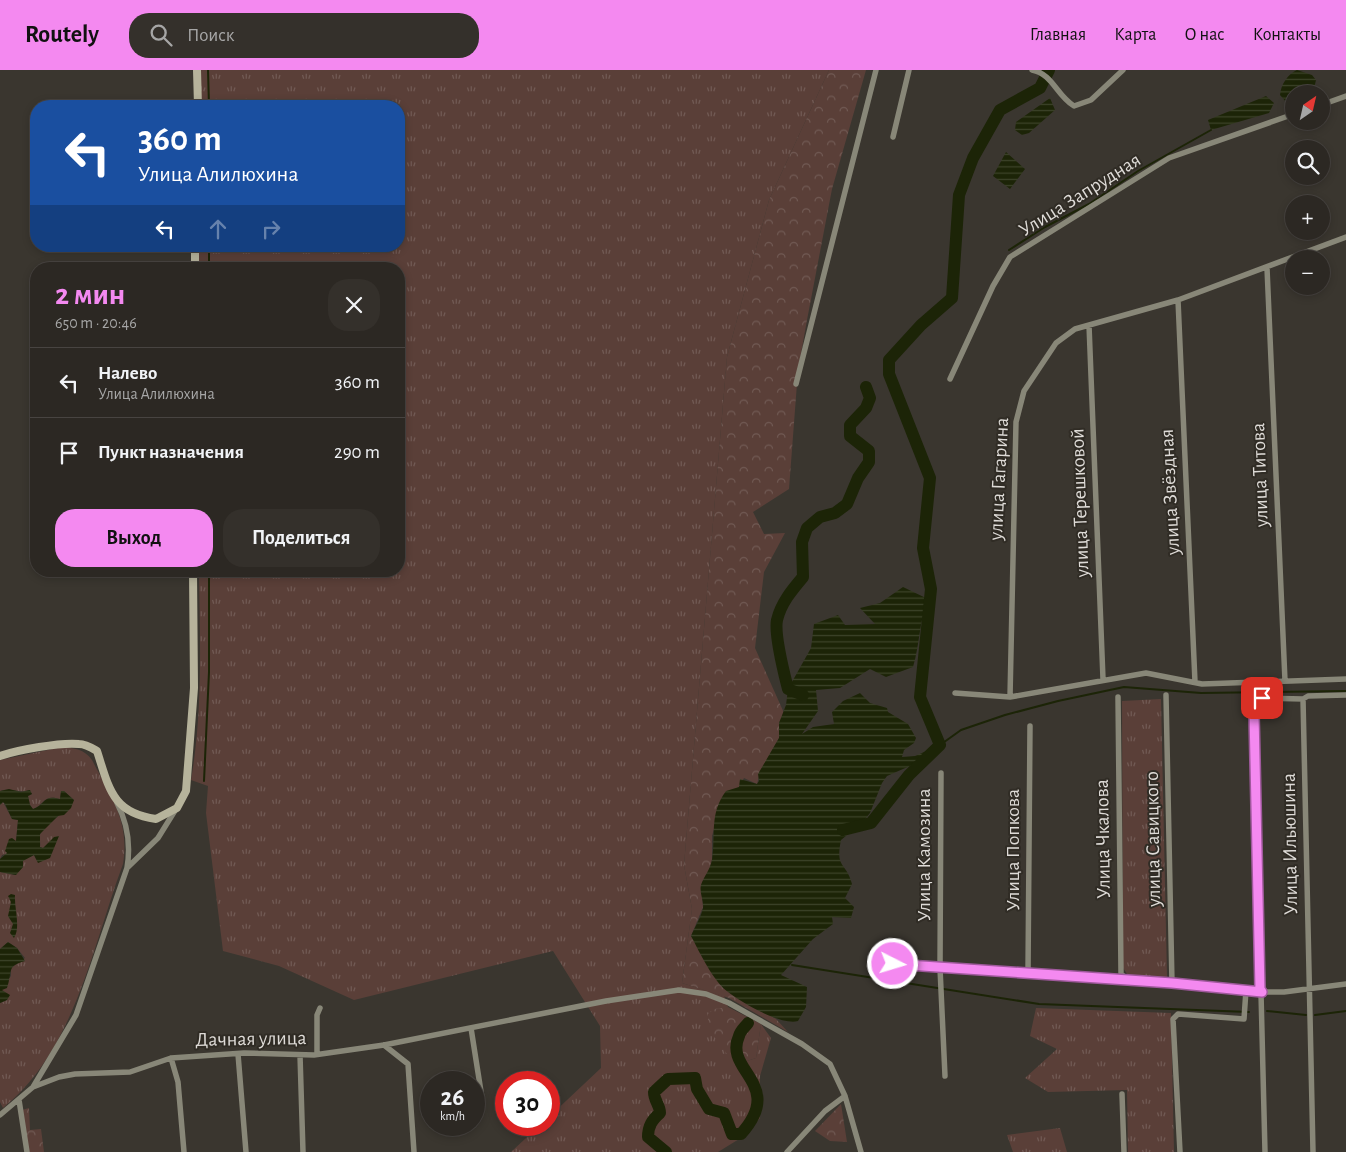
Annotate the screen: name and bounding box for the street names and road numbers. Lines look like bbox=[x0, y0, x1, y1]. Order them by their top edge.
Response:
street label: Улица Запрудная bbox=[1016, 150, 1144, 240]
street label: улица Гагарина bbox=[986, 417, 1012, 542]
street label: улица Титова bbox=[1248, 423, 1272, 528]
street label: улица Терешковой bbox=[1067, 428, 1093, 579]
street label: улица Звёздная bbox=[1157, 428, 1183, 557]
street label: улица Савицкого bbox=[1142, 771, 1164, 908]
street label: Улица Ильюшина bbox=[1279, 773, 1301, 915]
street label: Улица Чкалова bbox=[1092, 779, 1114, 899]
street label: Улица Камозина bbox=[914, 788, 934, 922]
street label: Улица Попкова bbox=[1003, 789, 1023, 911]
street label: Дачная улица bbox=[195, 1028, 307, 1050]

